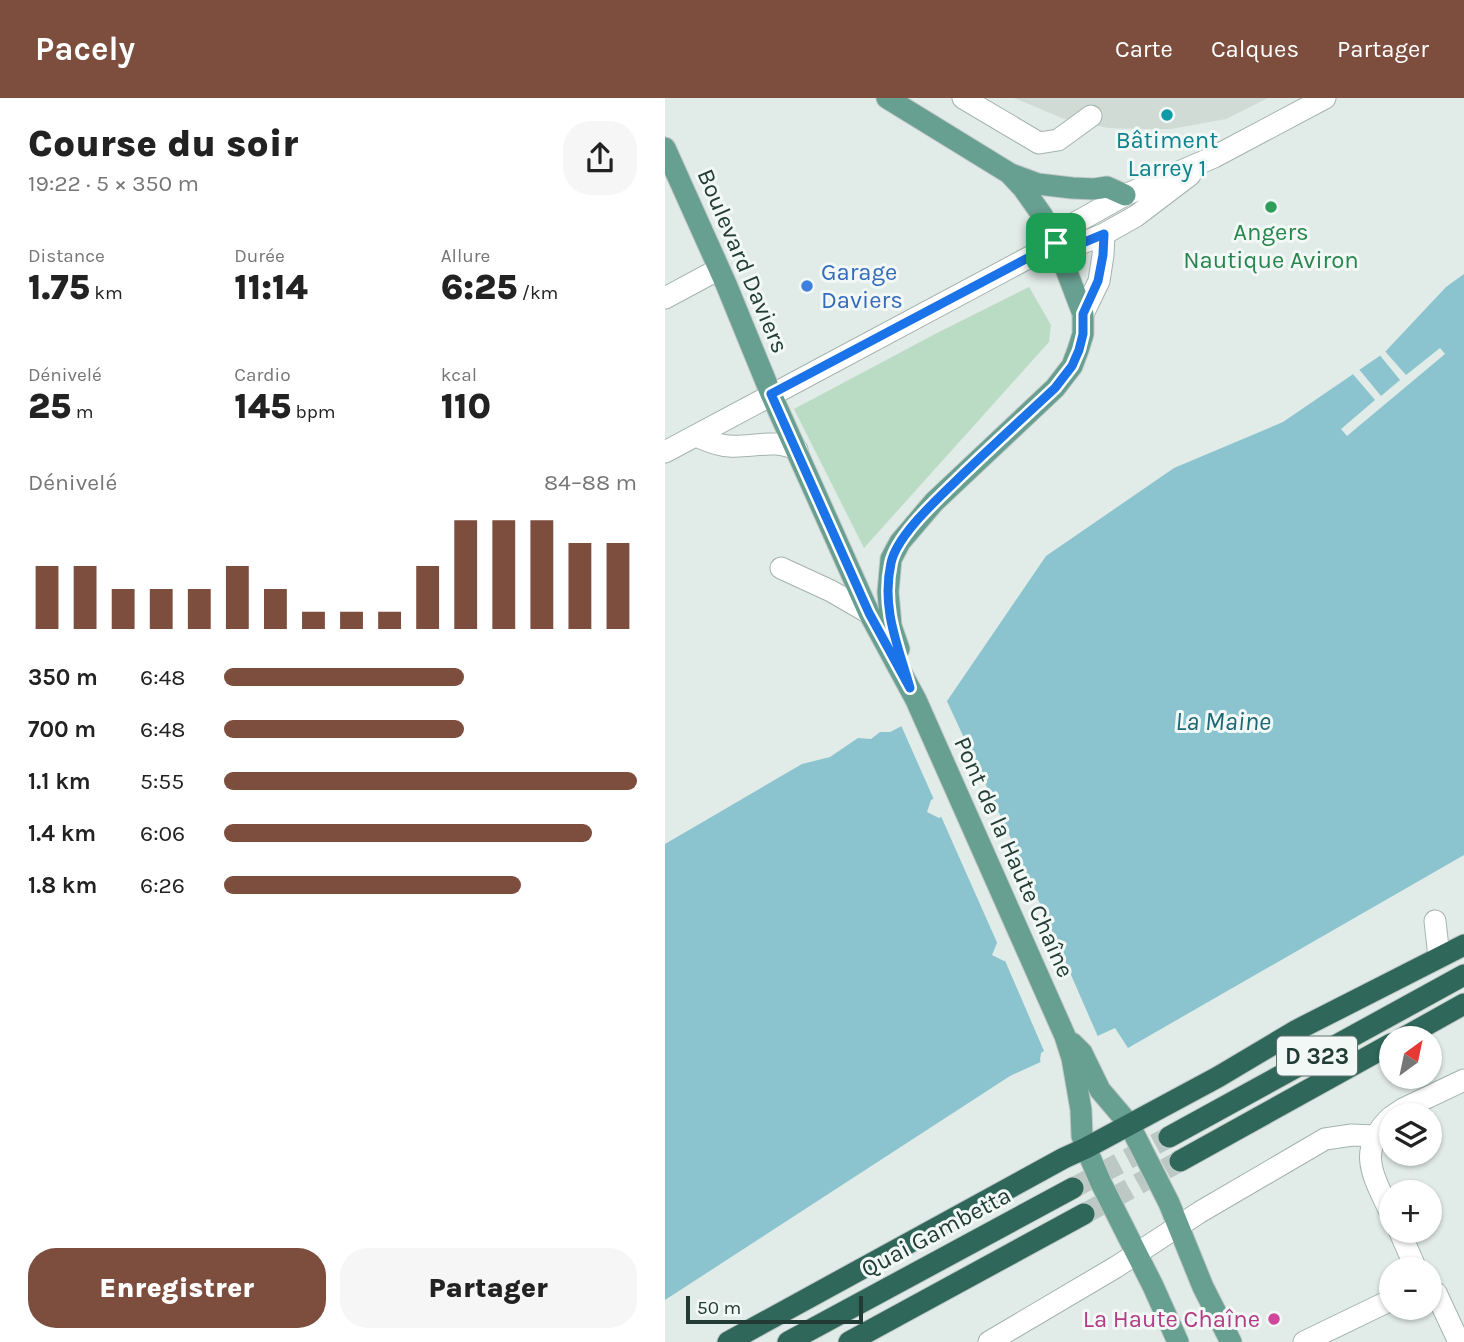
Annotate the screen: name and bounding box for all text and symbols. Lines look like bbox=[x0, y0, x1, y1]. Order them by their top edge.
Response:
text: Pacely bbox=[35, 30, 135, 68]
text: Carte bbox=[1115, 35, 1173, 63]
text: Calques bbox=[1211, 35, 1299, 63]
text: Partager bbox=[1337, 35, 1429, 63]
marker: Bâtiment Larrey 1 bbox=[1159, 107, 1175, 123]
text: Course du soir bbox=[28, 121, 299, 166]
button: share bbox=[563, 121, 637, 195]
place label: Bâtiment Larrey 1 bbox=[1116, 126, 1218, 182]
street label: Boulevard Daviers bbox=[692, 165, 794, 357]
text: 19:22 · 5 × 350 m bbox=[28, 170, 199, 197]
marker: Angers Nautique Aviron bbox=[1263, 199, 1279, 215]
pin bbox=[1026, 213, 1086, 273]
place label: Angers Nautique Aviron bbox=[1183, 218, 1359, 274]
icon: arrive bbox=[1037, 224, 1075, 262]
text: Distance bbox=[28, 245, 105, 267]
text: Durée bbox=[234, 245, 285, 267]
text: Allure bbox=[441, 245, 490, 267]
place label: Garage Daviers bbox=[821, 258, 903, 314]
text: 1.75 bbox=[28, 267, 90, 308]
text: 11:14 bbox=[234, 267, 308, 308]
text: 6:25 bbox=[441, 267, 517, 308]
marker: Garage Daviers bbox=[799, 278, 815, 294]
text: km bbox=[90, 282, 123, 304]
text: /km bbox=[517, 282, 558, 304]
text: Dénivelé bbox=[28, 364, 102, 386]
text: Cardio bbox=[234, 364, 291, 386]
text: kcal bbox=[441, 364, 477, 386]
text: 25 bbox=[28, 386, 71, 427]
text: 145 bbox=[234, 386, 291, 427]
text: 110 bbox=[441, 386, 491, 427]
text: m bbox=[71, 401, 93, 423]
text: bpm bbox=[291, 401, 336, 423]
text: Dénivelé bbox=[28, 469, 117, 496]
text: 84–88 m bbox=[544, 469, 637, 496]
text: 350 m bbox=[28, 664, 98, 691]
text: 6:48 bbox=[140, 664, 185, 691]
water label: La Maine bbox=[1175, 706, 1271, 737]
text: 700 m bbox=[28, 716, 96, 743]
text: 6:48 bbox=[140, 716, 185, 743]
street label: Pont de la Haute Chaîne bbox=[948, 732, 1080, 982]
text: 1.1 km bbox=[28, 768, 91, 795]
text: 5:55 bbox=[140, 768, 184, 795]
text: 1.4 km bbox=[28, 820, 96, 847]
text: 6:06 bbox=[140, 820, 185, 847]
text: 1.8 km bbox=[28, 872, 97, 899]
text: 6:26 bbox=[140, 872, 185, 899]
north arrow bbox=[1379, 1026, 1442, 1088]
map controls bbox=[1379, 1026, 1442, 1320]
road number: D 323 bbox=[1277, 1037, 1357, 1076]
button: layers bbox=[1379, 1103, 1442, 1166]
button: + bbox=[1379, 1180, 1442, 1243]
street label: Quai Gambetta bbox=[857, 1181, 1015, 1283]
button: Enregistrer bbox=[28, 1248, 326, 1328]
button: Partager bbox=[340, 1248, 637, 1328]
button: − bbox=[1379, 1257, 1442, 1320]
scale bar bbox=[686, 1293, 863, 1325]
text: 50 m bbox=[697, 1297, 741, 1319]
place label: La Haute Chaîne bbox=[1083, 1305, 1260, 1333]
marker: La Haute Chaîne bbox=[1266, 1311, 1282, 1327]

